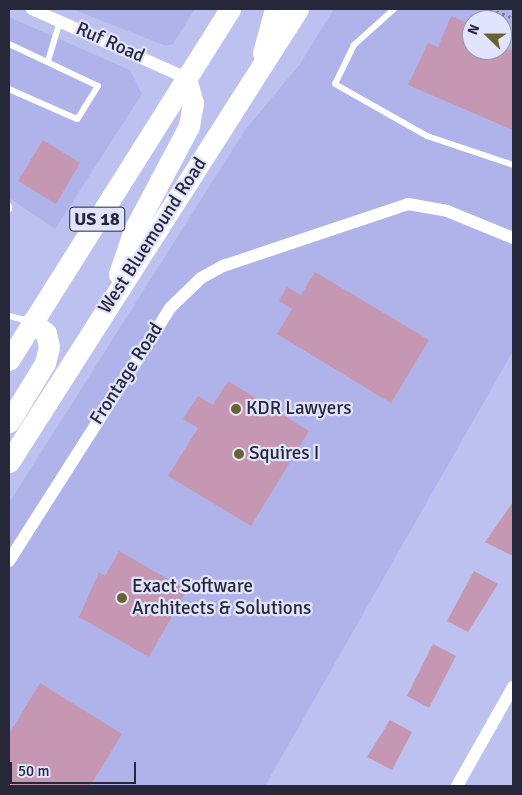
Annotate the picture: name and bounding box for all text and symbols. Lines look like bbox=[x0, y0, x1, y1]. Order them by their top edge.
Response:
north arrow bbox=[462, 10, 512, 60]
street label: Ruf Road bbox=[72, 18, 148, 68]
text: N bbox=[464, 22, 483, 37]
street label: West Bluemound Road bbox=[94, 154, 212, 318]
road number: US 18 bbox=[68, 203, 126, 234]
street label: Frontage Road bbox=[86, 319, 168, 429]
place label: KDR Lawyers bbox=[246, 398, 352, 420]
marker: KDR Lawyers bbox=[230, 403, 242, 415]
place label: Squires I bbox=[249, 443, 319, 465]
marker: Squires I bbox=[233, 448, 245, 460]
place label: Exact Software Architects & Solutions bbox=[132, 576, 311, 620]
marker: Exact Software Architects & Solutions bbox=[116, 592, 128, 604]
scale bar bbox=[12, 752, 139, 784]
text: 50 m bbox=[18, 762, 49, 780]

